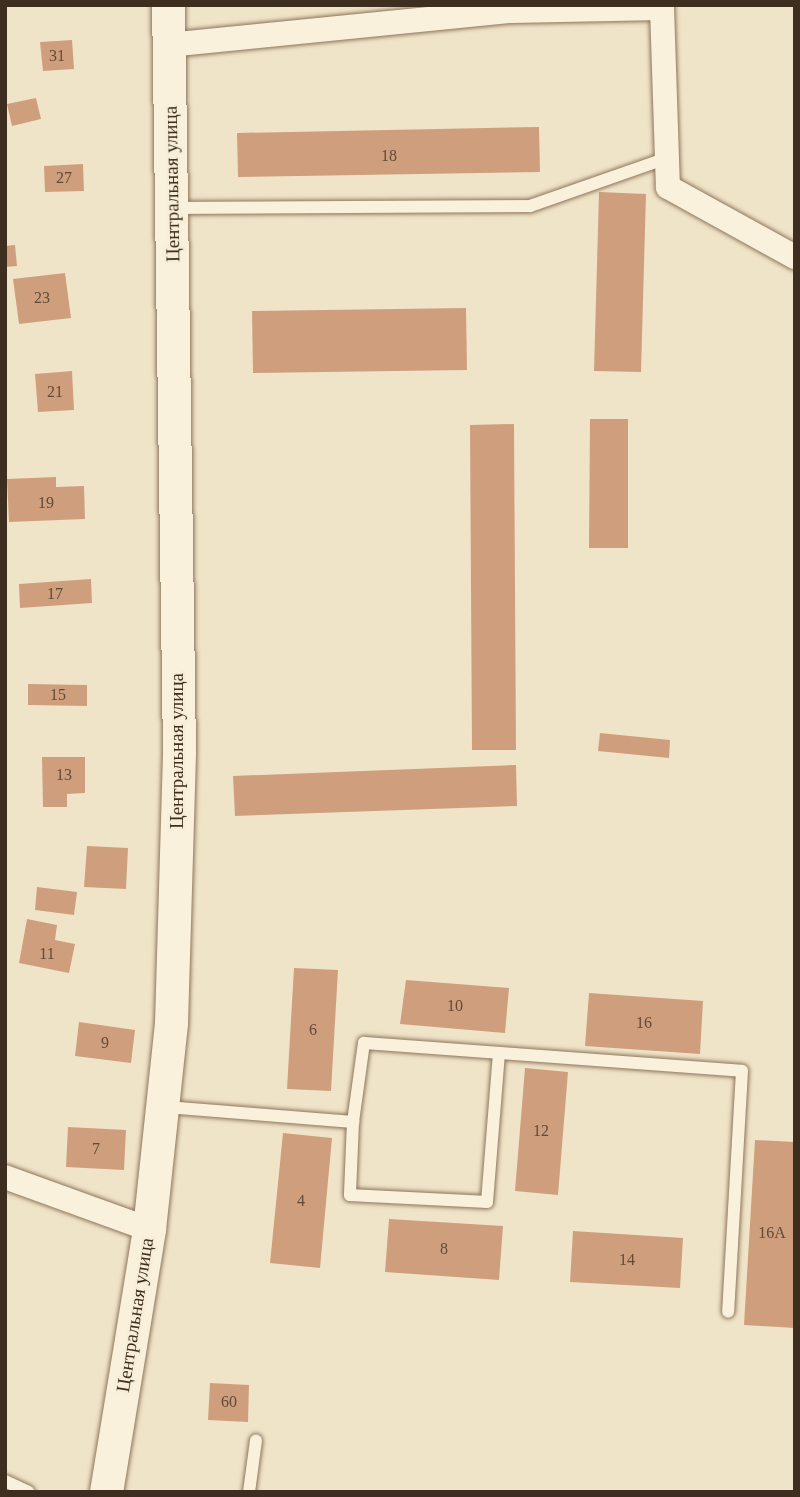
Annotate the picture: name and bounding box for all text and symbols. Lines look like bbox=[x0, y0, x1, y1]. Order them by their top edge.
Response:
house number: 31 bbox=[49, 46, 65, 66]
street label: Центральная улица bbox=[159, 106, 185, 262]
house number: 18 bbox=[381, 146, 397, 166]
house number: 27 bbox=[56, 168, 72, 188]
house number: 23 bbox=[34, 288, 50, 308]
house number: 21 bbox=[47, 382, 63, 402]
house number: 19 bbox=[38, 493, 54, 513]
house number: 17 bbox=[47, 584, 63, 604]
street label: Центральная улица bbox=[166, 673, 188, 829]
house number: 15 bbox=[50, 685, 66, 705]
house number: 13 bbox=[56, 765, 72, 785]
house number: 11 bbox=[39, 944, 55, 964]
house number: 10 bbox=[447, 996, 463, 1016]
house number: 16 bbox=[636, 1013, 652, 1033]
house number: 6 bbox=[309, 1020, 317, 1040]
house number: 9 bbox=[101, 1033, 109, 1053]
house number: 12 bbox=[533, 1121, 549, 1141]
house number: 7 bbox=[92, 1139, 100, 1159]
house number: 4 bbox=[297, 1191, 305, 1211]
house number: 16А bbox=[758, 1223, 786, 1243]
street label: Центральная улица bbox=[112, 1236, 158, 1394]
house number: 8 bbox=[440, 1239, 448, 1259]
house number: 14 bbox=[619, 1250, 635, 1270]
house number: 60 bbox=[221, 1392, 237, 1412]

